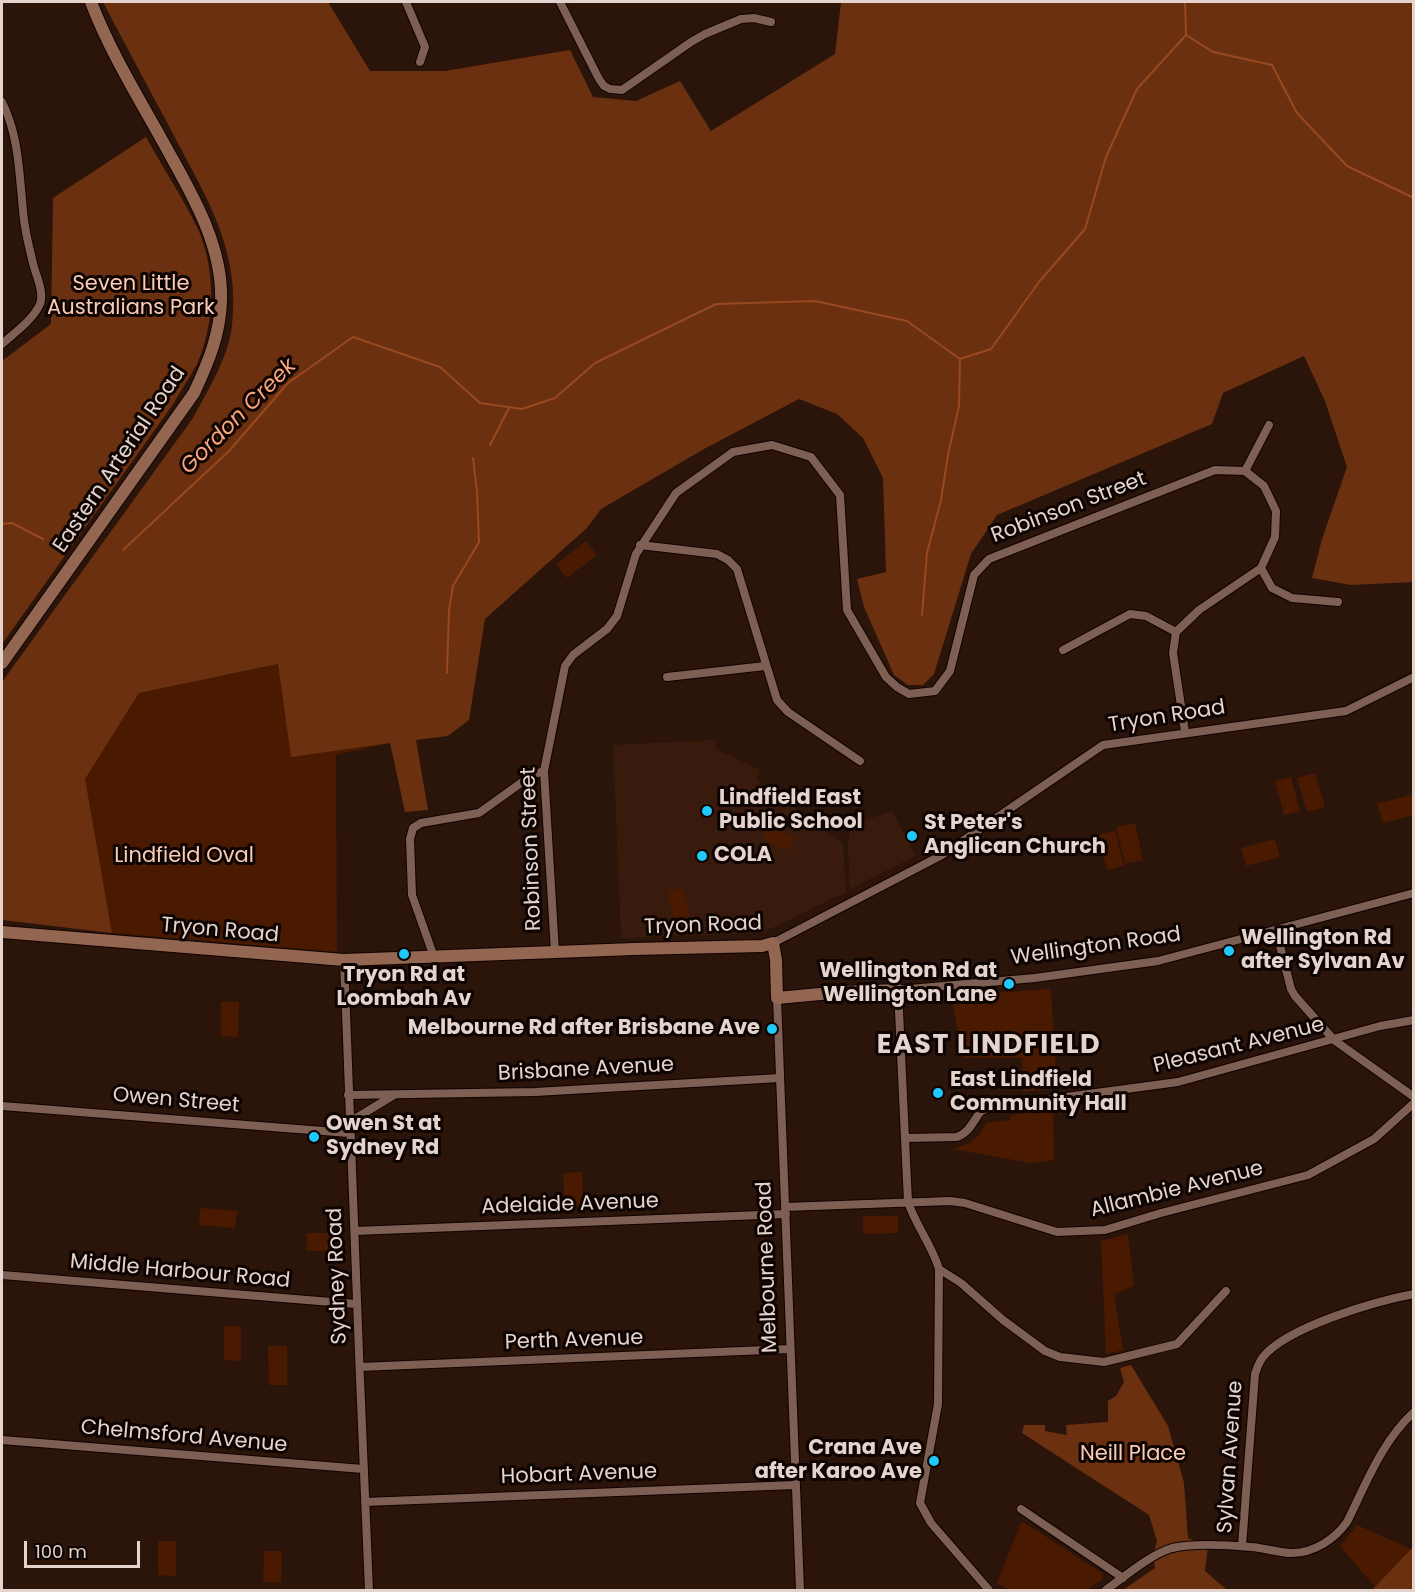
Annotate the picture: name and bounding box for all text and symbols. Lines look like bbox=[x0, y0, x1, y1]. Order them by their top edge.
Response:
park label: Seven Little Australians Park bbox=[47, 272, 215, 322]
water label: Gordon Creek bbox=[176, 354, 302, 480]
street label: Eastern Arterial Road bbox=[48, 362, 192, 558]
street label: Robinson Street bbox=[988, 467, 1150, 549]
street label: Tryon Road bbox=[1107, 695, 1227, 739]
street label: Robinson Street bbox=[517, 767, 547, 931]
place label: Lindfield East Public School bbox=[719, 786, 863, 836]
marker: Lindfield East Public School bbox=[700, 804, 714, 818]
place label: St Peter's Anglican Church bbox=[924, 811, 1106, 861]
marker: St Peter's Anglican Church bbox=[905, 829, 919, 843]
place label: COLA bbox=[714, 843, 772, 869]
park label: Lindfield Oval bbox=[114, 844, 254, 870]
marker: COLA bbox=[695, 849, 709, 863]
street label: Tryon Road bbox=[644, 911, 762, 941]
street label: Tryon Road bbox=[160, 913, 280, 949]
street label: Wellington Road bbox=[1009, 923, 1183, 971]
place label: Wellington Rd after Sylvan Av bbox=[1241, 926, 1405, 976]
marker: Wellington Rd after Sylvan Av bbox=[1222, 944, 1236, 958]
marker: Tryon Rd at Loombah Av bbox=[397, 947, 411, 961]
place label: Wellington Rd at Wellington Lane bbox=[819, 959, 997, 1009]
place label: Tryon Rd at Loombah Av bbox=[337, 963, 471, 1013]
marker: Wellington Rd at Wellington Lane bbox=[1002, 977, 1016, 991]
street label: Pleasant Avenue bbox=[1151, 1013, 1327, 1079]
place label: Melbourne Rd after Brisbane Ave bbox=[408, 1016, 760, 1042]
marker: Melbourne Rd after Brisbane Ave bbox=[765, 1022, 779, 1036]
district label: EAST LINDFIELD bbox=[877, 1030, 1101, 1062]
street label: Brisbane Avenue bbox=[497, 1053, 675, 1087]
place label: East Lindfield Community Hall bbox=[950, 1068, 1127, 1118]
street label: Owen Street bbox=[112, 1083, 240, 1119]
marker: East Lindfield Community Hall bbox=[931, 1086, 945, 1100]
place label: Owen St at Sydney Rd bbox=[326, 1112, 441, 1162]
marker: Owen St at Sydney Rd bbox=[307, 1130, 321, 1144]
street label: Allambie Avenue bbox=[1088, 1156, 1266, 1224]
street label: Melbourne Road bbox=[752, 1181, 784, 1353]
street label: Adelaide Avenue bbox=[481, 1189, 659, 1221]
street label: Sydney Road bbox=[323, 1207, 353, 1345]
street label: Middle Harbour Road bbox=[69, 1250, 291, 1294]
street label: Perth Avenue bbox=[504, 1326, 644, 1356]
street label: Sylvan Avenue bbox=[1213, 1380, 1249, 1534]
street label: Chelmsford Avenue bbox=[80, 1415, 288, 1459]
place label: Crana Ave after Karoo Ave bbox=[755, 1436, 922, 1486]
park label: Neill Place bbox=[1080, 1442, 1186, 1468]
marker: Crana Ave after Karoo Ave bbox=[927, 1454, 941, 1468]
street label: Hobart Avenue bbox=[500, 1460, 658, 1490]
scale bar bbox=[27, 1529, 142, 1567]
text: 100 m bbox=[35, 1539, 87, 1564]

